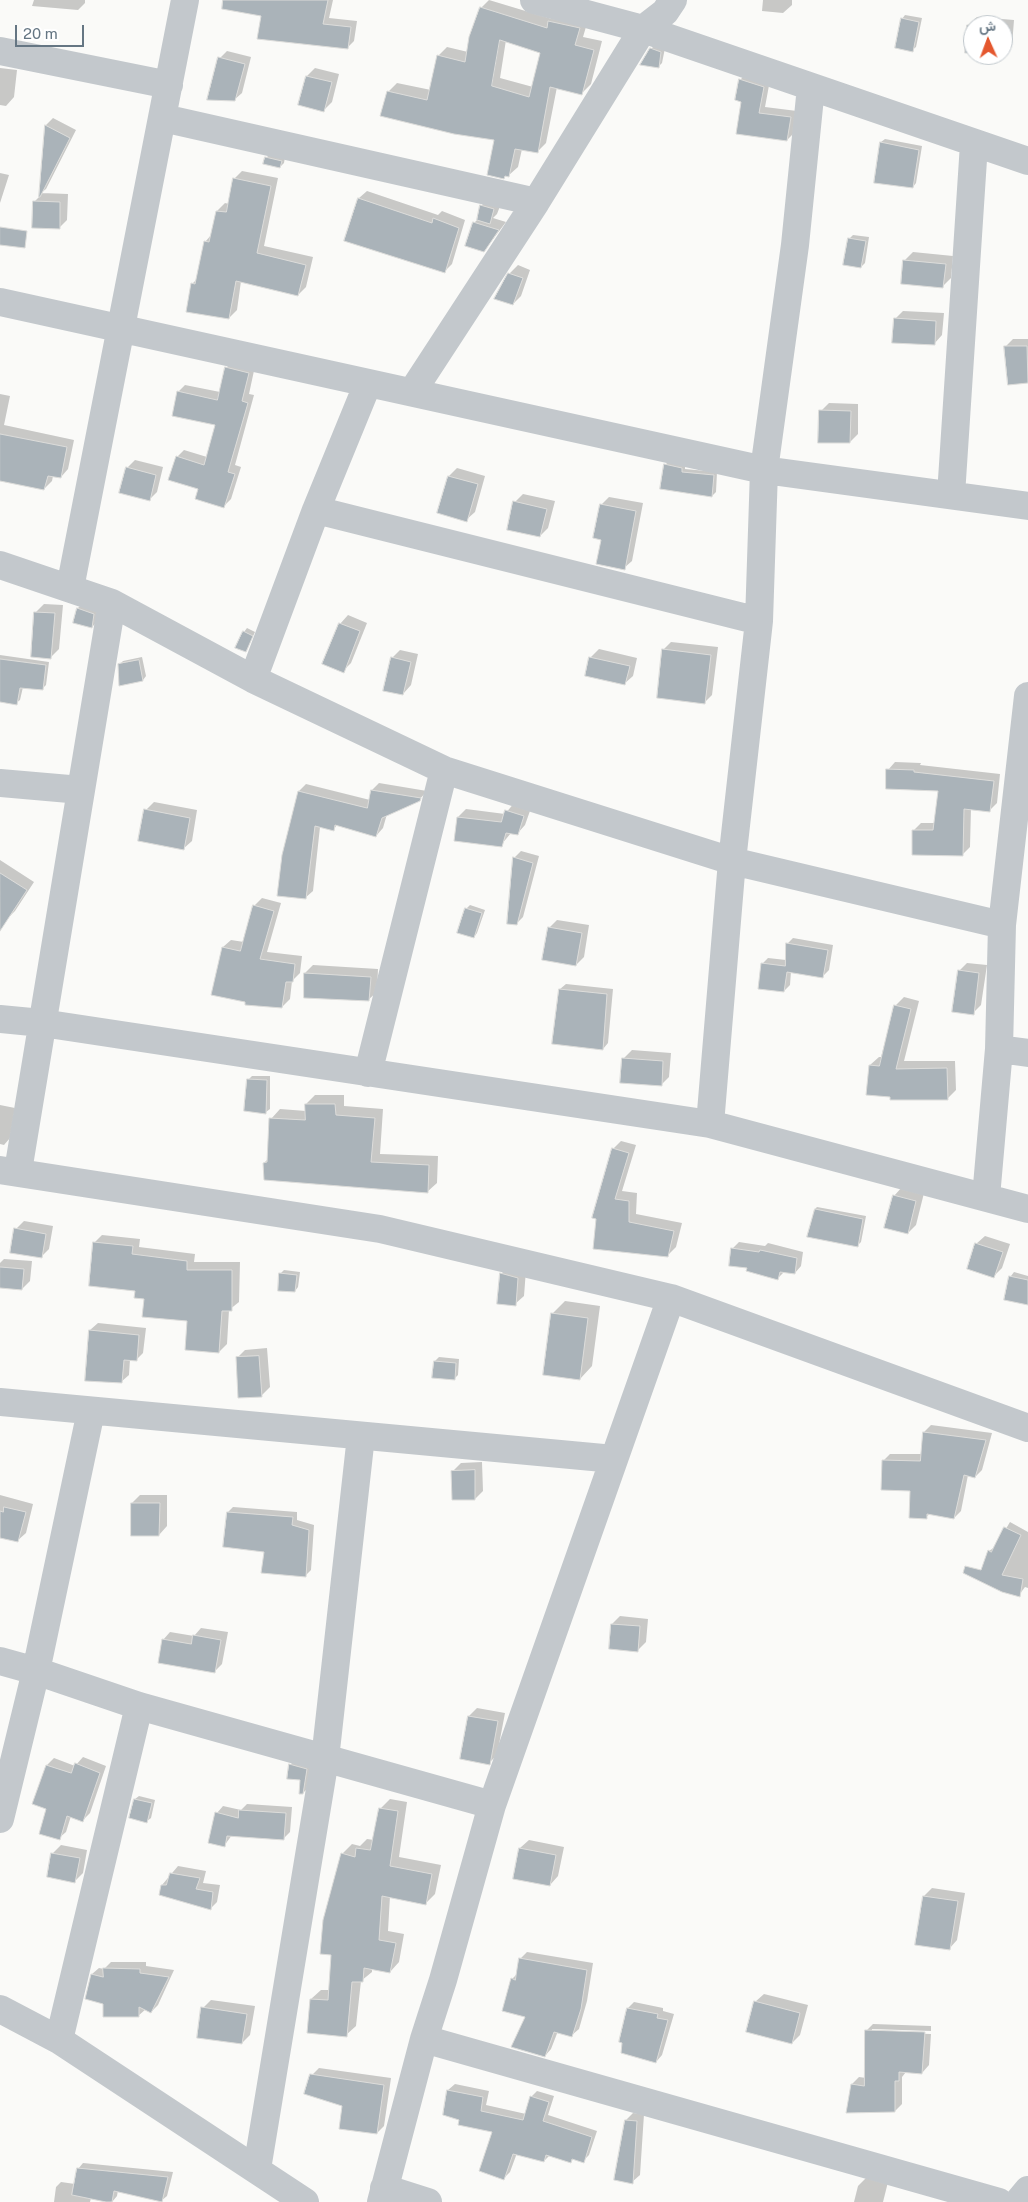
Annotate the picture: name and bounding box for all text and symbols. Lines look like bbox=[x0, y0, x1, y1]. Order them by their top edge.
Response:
scale bar bbox=[18, 15, 86, 47]
north arrow bbox=[963, 15, 1013, 65]
text: ش bbox=[979, 18, 996, 34]
text: 20 m bbox=[23, 25, 58, 42]

